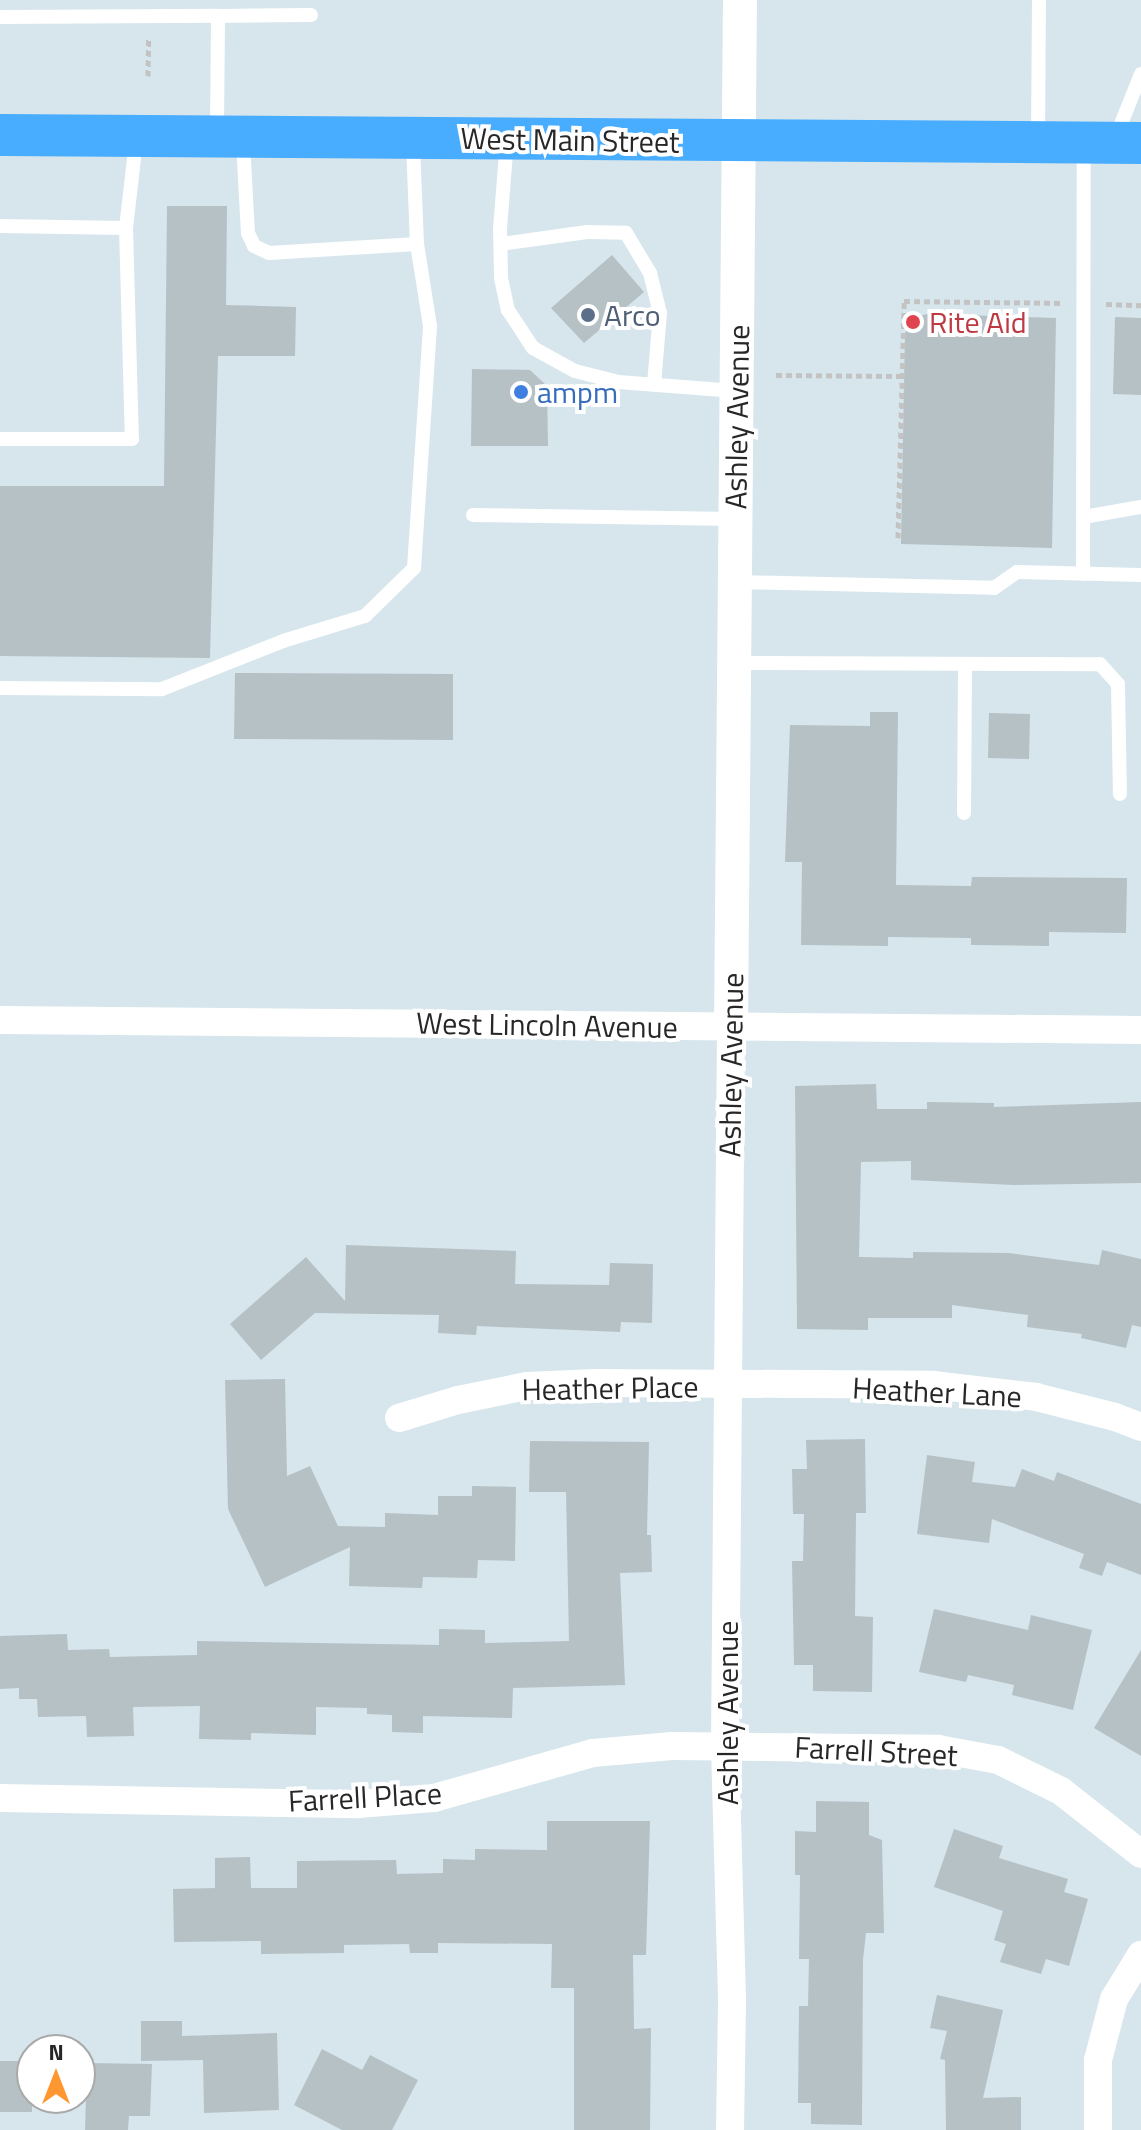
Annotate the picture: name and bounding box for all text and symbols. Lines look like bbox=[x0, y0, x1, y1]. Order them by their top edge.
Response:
street label: West Main Street bbox=[460, 120, 680, 160]
place label: Arco bbox=[604, 297, 661, 333]
place label: Rite Aid bbox=[929, 304, 1027, 340]
marker: Arco bbox=[579, 306, 597, 324]
marker: Rite Aid bbox=[904, 313, 922, 331]
street label: Ashley Avenue bbox=[717, 324, 757, 510]
place label: ampm bbox=[537, 374, 618, 410]
marker: ampm bbox=[512, 383, 530, 401]
street label: Ashley Avenue bbox=[711, 972, 751, 1158]
street label: West Lincoln Avenue bbox=[416, 1005, 678, 1045]
street label: Heather Place bbox=[521, 1368, 699, 1408]
street label: Heather Lane bbox=[851, 1370, 1023, 1414]
street label: Ashley Avenue bbox=[709, 1621, 745, 1805]
street label: Farrell Street bbox=[794, 1729, 958, 1773]
street label: Farrell Place bbox=[287, 1775, 443, 1819]
north arrow bbox=[16, 2034, 96, 2114]
text: N bbox=[48, 2035, 64, 2069]

